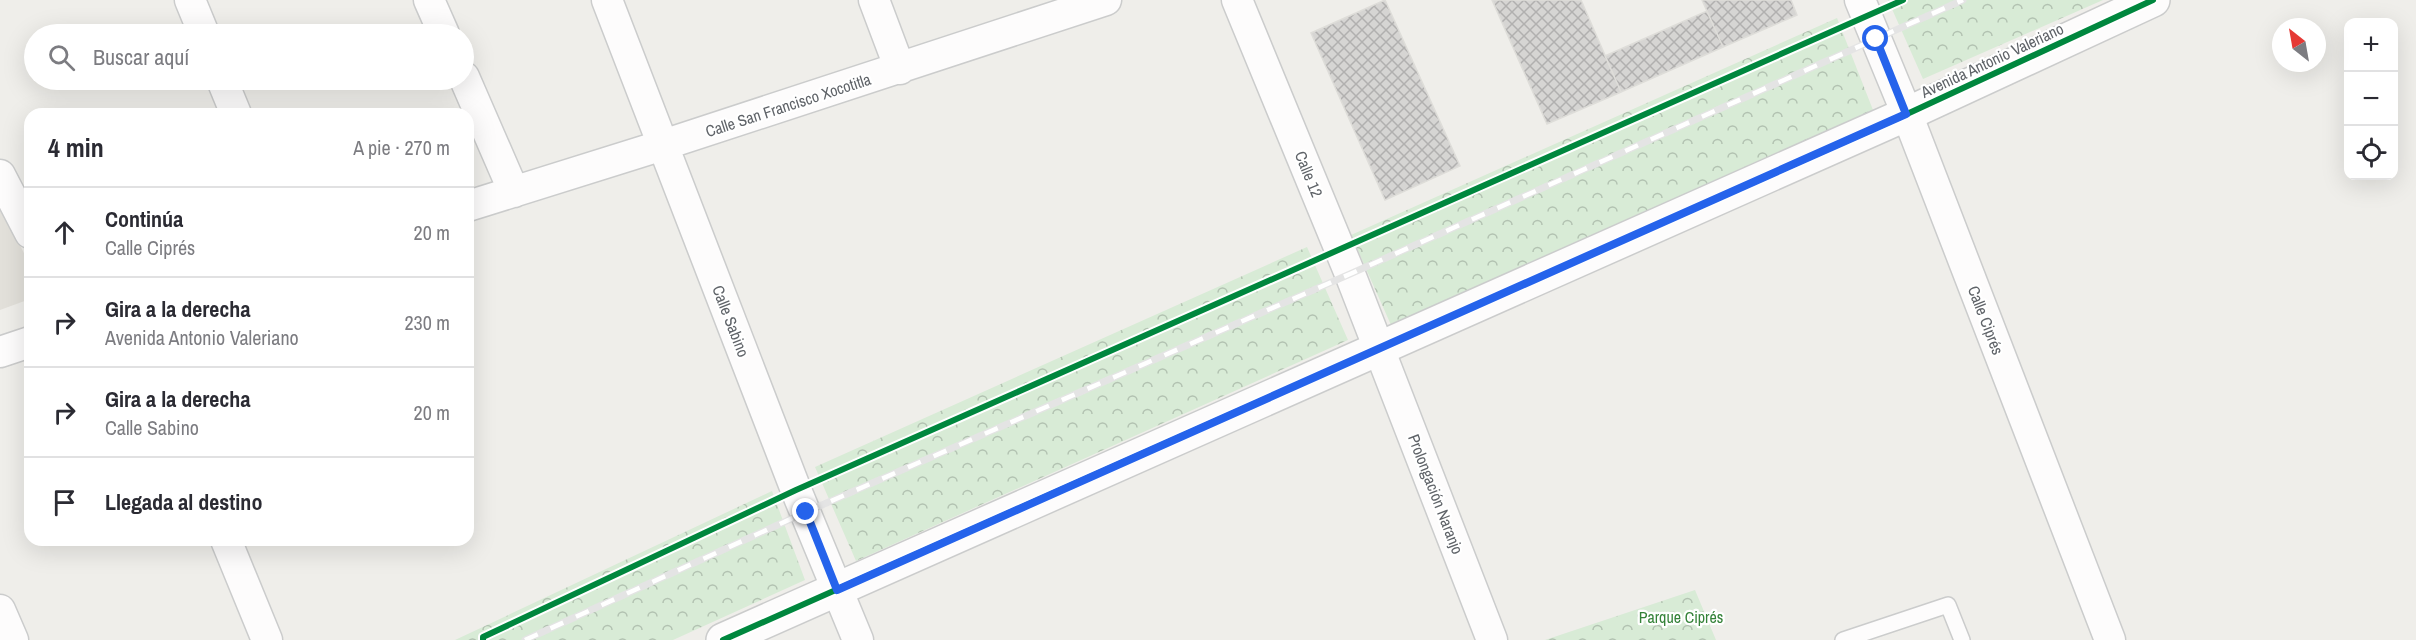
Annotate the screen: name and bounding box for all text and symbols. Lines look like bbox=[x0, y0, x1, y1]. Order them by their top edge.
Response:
street label: Avenida Antonio Valeriano bbox=[1916, 17, 2067, 103]
north arrow bbox=[2272, 18, 2326, 72]
map controls bbox=[2344, 18, 2398, 180]
button: + bbox=[2344, 18, 2398, 72]
search box bbox=[24, 24, 474, 90]
route start bbox=[1862, 25, 1888, 51]
icon: search bbox=[45, 41, 78, 74]
text: Buscar aquí bbox=[93, 42, 189, 72]
street label: Calle San Francisco Xocotitla bbox=[703, 68, 874, 142]
button: − bbox=[2344, 72, 2398, 126]
button: locate bbox=[2344, 126, 2398, 180]
text: 4 min bbox=[48, 130, 104, 165]
text: A pie · 270 m bbox=[353, 134, 450, 161]
street label: Calle 12 bbox=[1290, 148, 1328, 200]
text: Continúa bbox=[105, 204, 183, 234]
icon: ahead bbox=[48, 216, 81, 249]
text: 20 m bbox=[414, 219, 450, 246]
text: Calle Ciprés bbox=[105, 234, 195, 261]
street label: Calle Sabino bbox=[707, 282, 755, 360]
street label: Calle Ciprés bbox=[1963, 282, 2009, 358]
text: Gira a la derecha bbox=[105, 294, 250, 324]
icon: right bbox=[48, 306, 81, 339]
text: 230 m bbox=[404, 309, 450, 336]
text: Avenida Antonio Valeriano bbox=[105, 324, 299, 351]
text: Gira a la derecha bbox=[105, 384, 250, 414]
icon: right bbox=[48, 396, 81, 429]
text: 20 m bbox=[414, 399, 450, 426]
text: Calle Sabino bbox=[105, 414, 199, 441]
street label: Prolongación Naranjo bbox=[1403, 431, 1469, 557]
icon: arrive bbox=[48, 486, 81, 519]
text: Llegada al destino bbox=[105, 487, 262, 517]
route end bbox=[792, 498, 818, 524]
park label: Parque Ciprés bbox=[1639, 606, 1723, 628]

